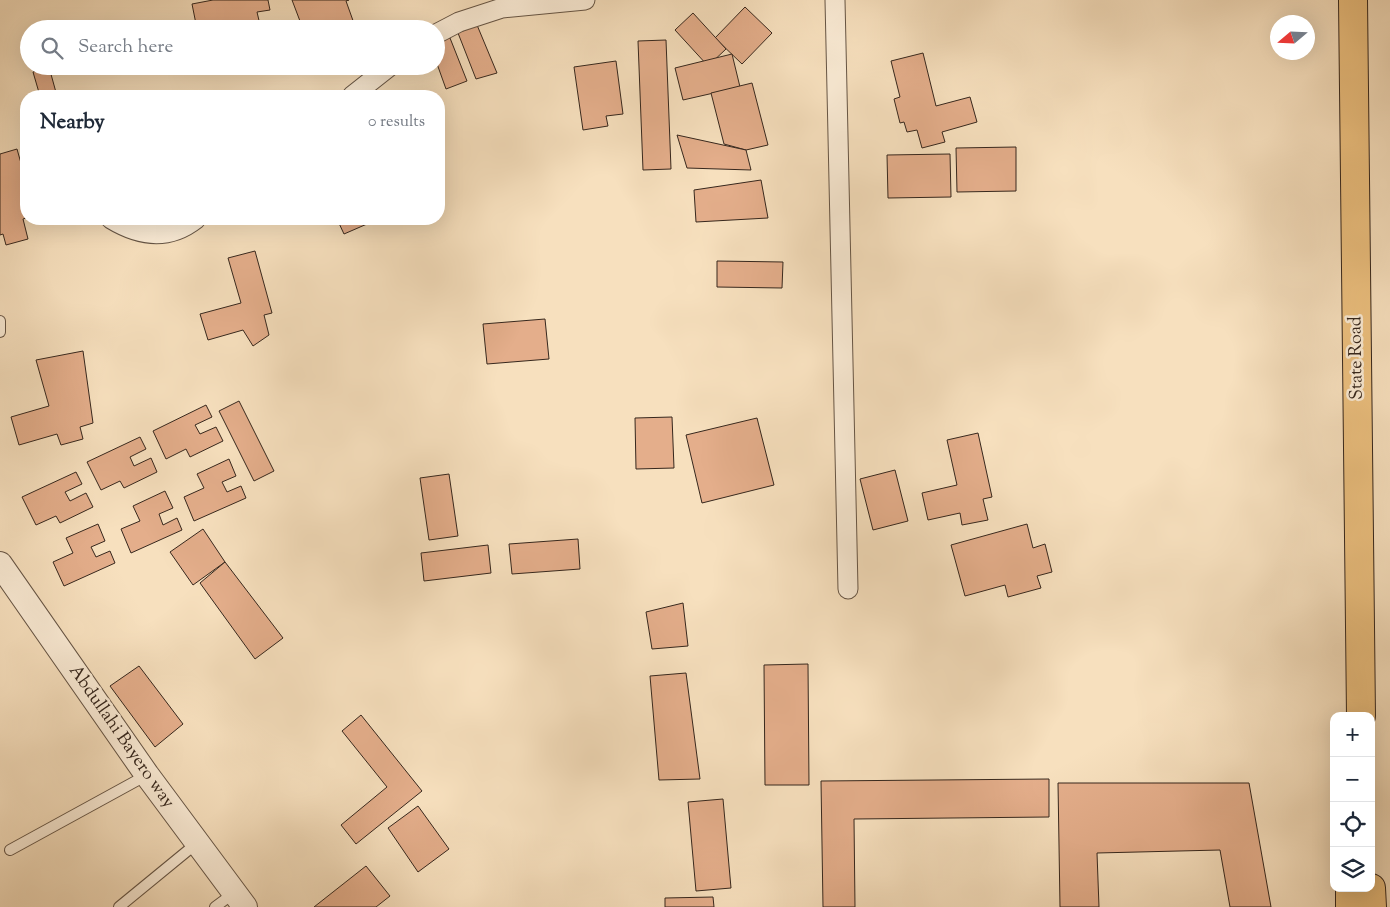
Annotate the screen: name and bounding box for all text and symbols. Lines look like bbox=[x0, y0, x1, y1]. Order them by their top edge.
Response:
north arrow bbox=[1270, 15, 1315, 60]
search box bbox=[20, 20, 445, 75]
icon: search bbox=[38, 34, 66, 62]
text: Search here bbox=[78, 34, 173, 61]
text: Nearby bbox=[40, 108, 105, 138]
text: 0 results bbox=[368, 111, 425, 134]
street label: State Road bbox=[1343, 316, 1371, 400]
street label: Abdullahi Bayero way bbox=[62, 660, 180, 814]
map controls bbox=[1330, 712, 1375, 892]
button: + bbox=[1330, 712, 1375, 757]
button: − bbox=[1330, 757, 1375, 802]
button: locate bbox=[1330, 802, 1375, 847]
button: layers bbox=[1330, 847, 1375, 892]

